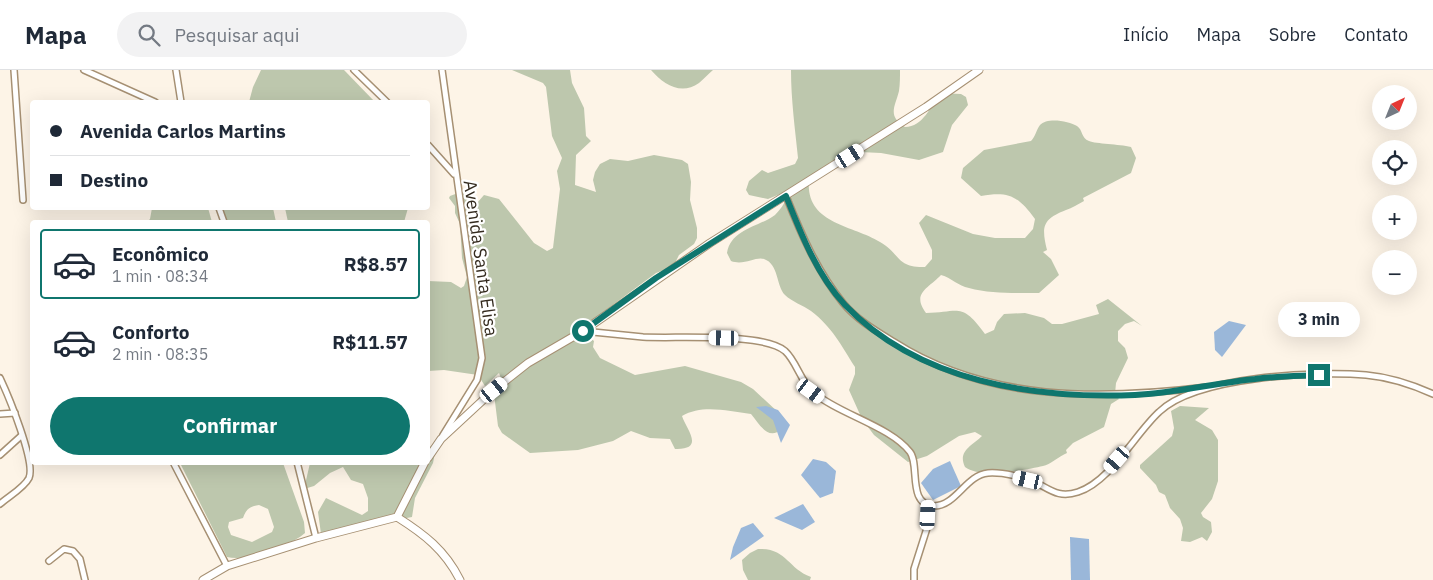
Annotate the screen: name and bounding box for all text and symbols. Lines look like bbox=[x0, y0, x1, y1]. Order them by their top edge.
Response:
search box bbox=[117, 12, 467, 57]
text: Mapa bbox=[25, 19, 87, 51]
icon: search bbox=[135, 21, 163, 49]
text: Pesquisar aqui bbox=[175, 23, 300, 47]
text: Início bbox=[1123, 23, 1169, 46]
text: Mapa bbox=[1197, 23, 1241, 46]
text: Sobre bbox=[1269, 23, 1316, 46]
text: Contato bbox=[1344, 23, 1408, 46]
north arrow bbox=[1372, 85, 1418, 130]
map controls bbox=[1372, 85, 1417, 295]
text: Avenida Carlos Martins bbox=[80, 119, 286, 143]
button: locate bbox=[1372, 140, 1417, 185]
car bbox=[833, 142, 866, 170]
text: Destino bbox=[80, 168, 148, 192]
street label: Avenida Santa Elisa bbox=[459, 178, 503, 338]
button: + bbox=[1372, 195, 1417, 240]
icon: car bbox=[52, 242, 97, 287]
text: Econômico bbox=[112, 242, 209, 266]
button: − bbox=[1372, 250, 1417, 295]
text: R$8.57 bbox=[344, 252, 408, 276]
text: 1 min · 08:34 bbox=[112, 266, 208, 286]
callout: 3 min bbox=[1278, 302, 1360, 338]
text: 3 min bbox=[1298, 309, 1340, 329]
icon: car bbox=[52, 320, 97, 365]
text: Conforto bbox=[112, 320, 190, 344]
route start bbox=[572, 320, 594, 342]
text: R$11.57 bbox=[332, 330, 408, 354]
car bbox=[708, 330, 739, 346]
text: 2 min · 08:35 bbox=[112, 344, 208, 364]
route end bbox=[1308, 364, 1330, 386]
car bbox=[477, 375, 510, 405]
car bbox=[794, 376, 827, 406]
button: Confirmar bbox=[50, 397, 410, 455]
car bbox=[1101, 444, 1132, 476]
car bbox=[1011, 469, 1044, 491]
car bbox=[919, 500, 936, 530]

